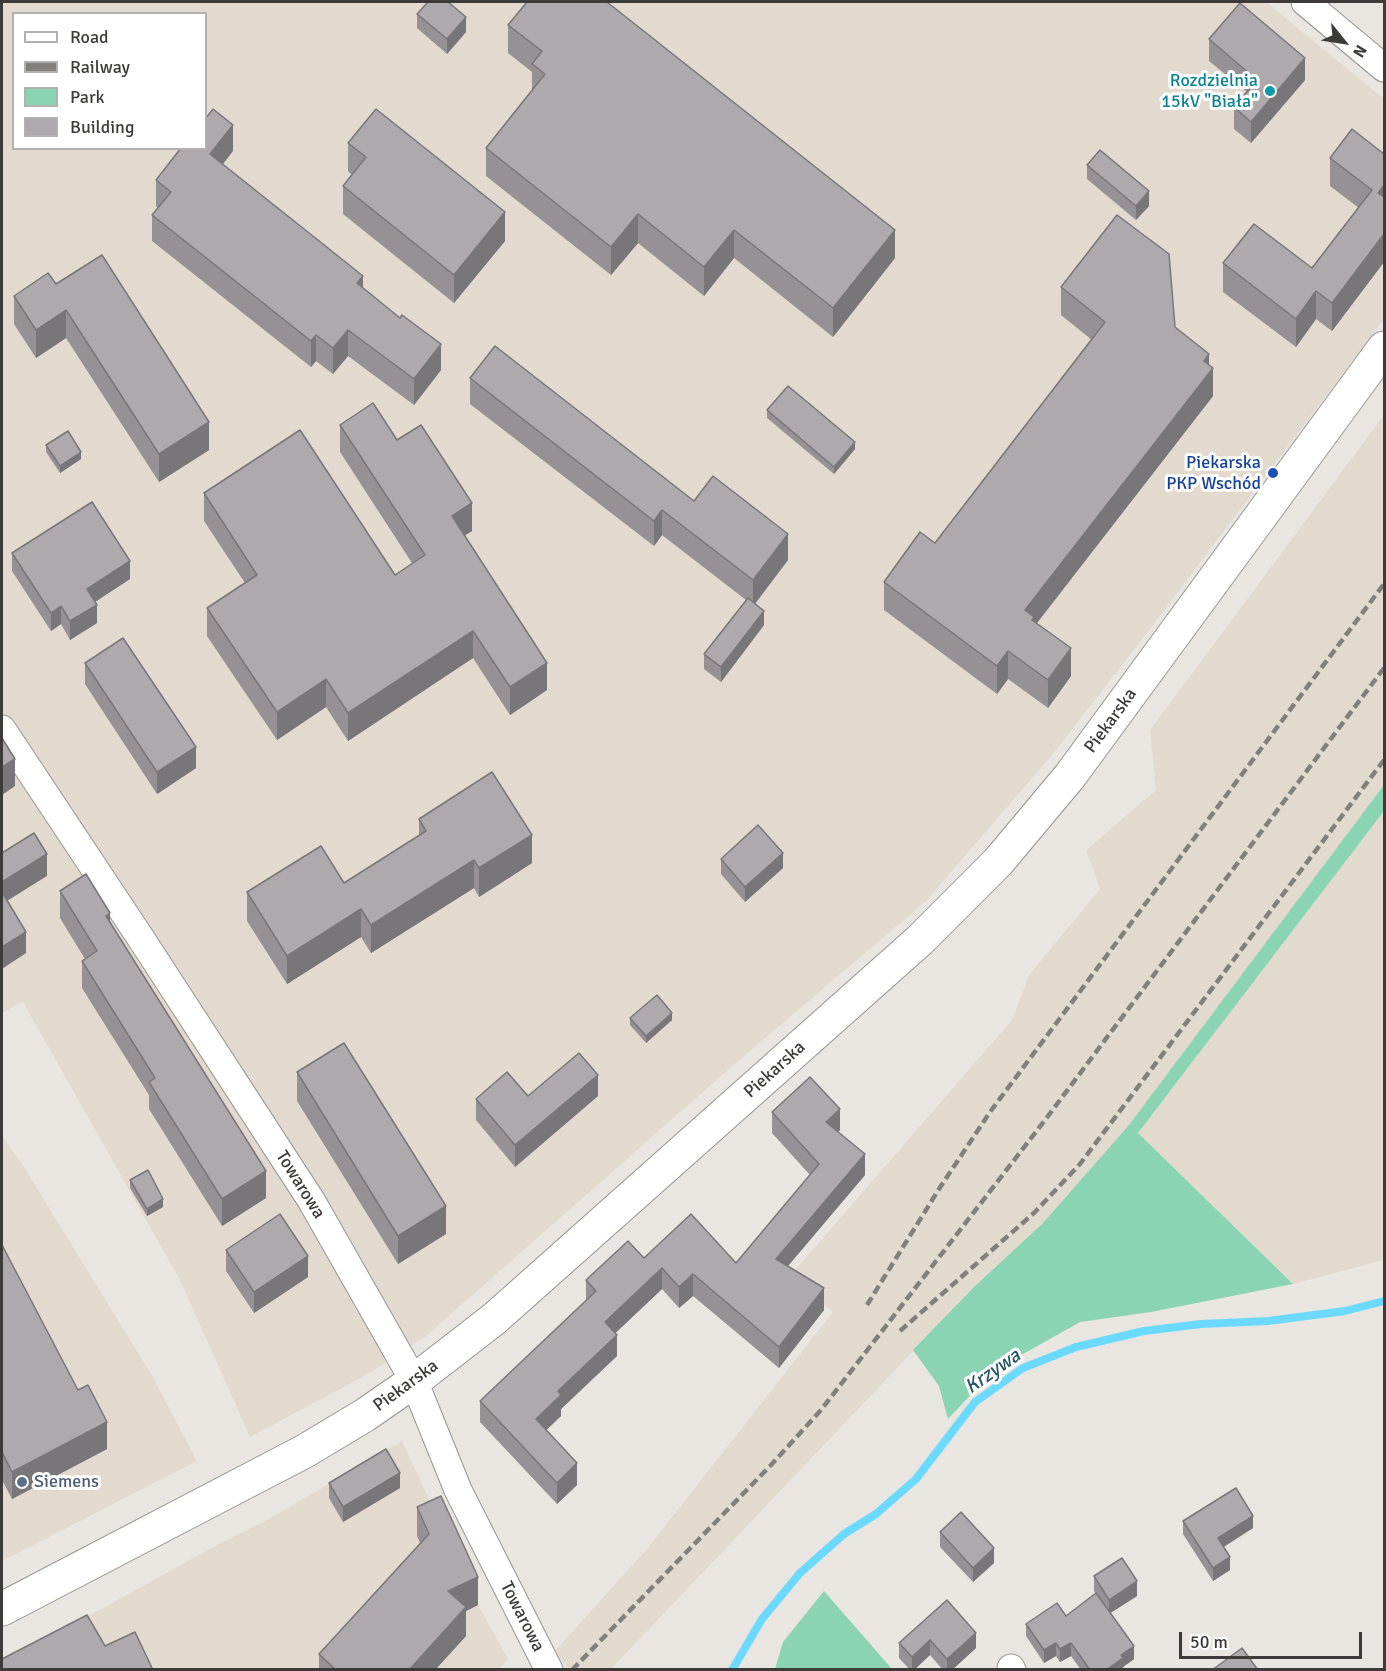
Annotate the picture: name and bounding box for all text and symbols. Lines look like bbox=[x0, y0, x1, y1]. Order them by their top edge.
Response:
legend bbox=[12, 12, 207, 150]
north arrow bbox=[1314, 12, 1374, 72]
text: Road bbox=[70, 26, 109, 48]
text: N bbox=[1348, 41, 1371, 61]
text: Railway bbox=[70, 56, 130, 78]
place label: Rozdzielnia 15kV "Biała" bbox=[1161, 70, 1258, 112]
marker: Rozdzielnia 15kV "Biała" bbox=[1263, 84, 1277, 98]
text: Park bbox=[70, 86, 105, 108]
text: Building bbox=[70, 116, 134, 138]
place label: Piekarska PKP Wschód bbox=[1166, 452, 1261, 494]
marker: Piekarska PKP Wschód bbox=[1266, 466, 1280, 480]
street label: Piekarska bbox=[1080, 684, 1142, 758]
street label: Piekarska bbox=[740, 1037, 810, 1103]
street label: Towarowa bbox=[271, 1147, 329, 1223]
water label: Krzywa bbox=[961, 1344, 1025, 1400]
street label: Piekarska bbox=[369, 1355, 443, 1417]
place label: Siemens bbox=[34, 1471, 99, 1493]
marker: Siemens bbox=[15, 1475, 29, 1489]
street label: Towarowa bbox=[495, 1578, 549, 1656]
scale bar bbox=[1182, 1620, 1365, 1658]
text: 50 m bbox=[1190, 1631, 1228, 1653]

